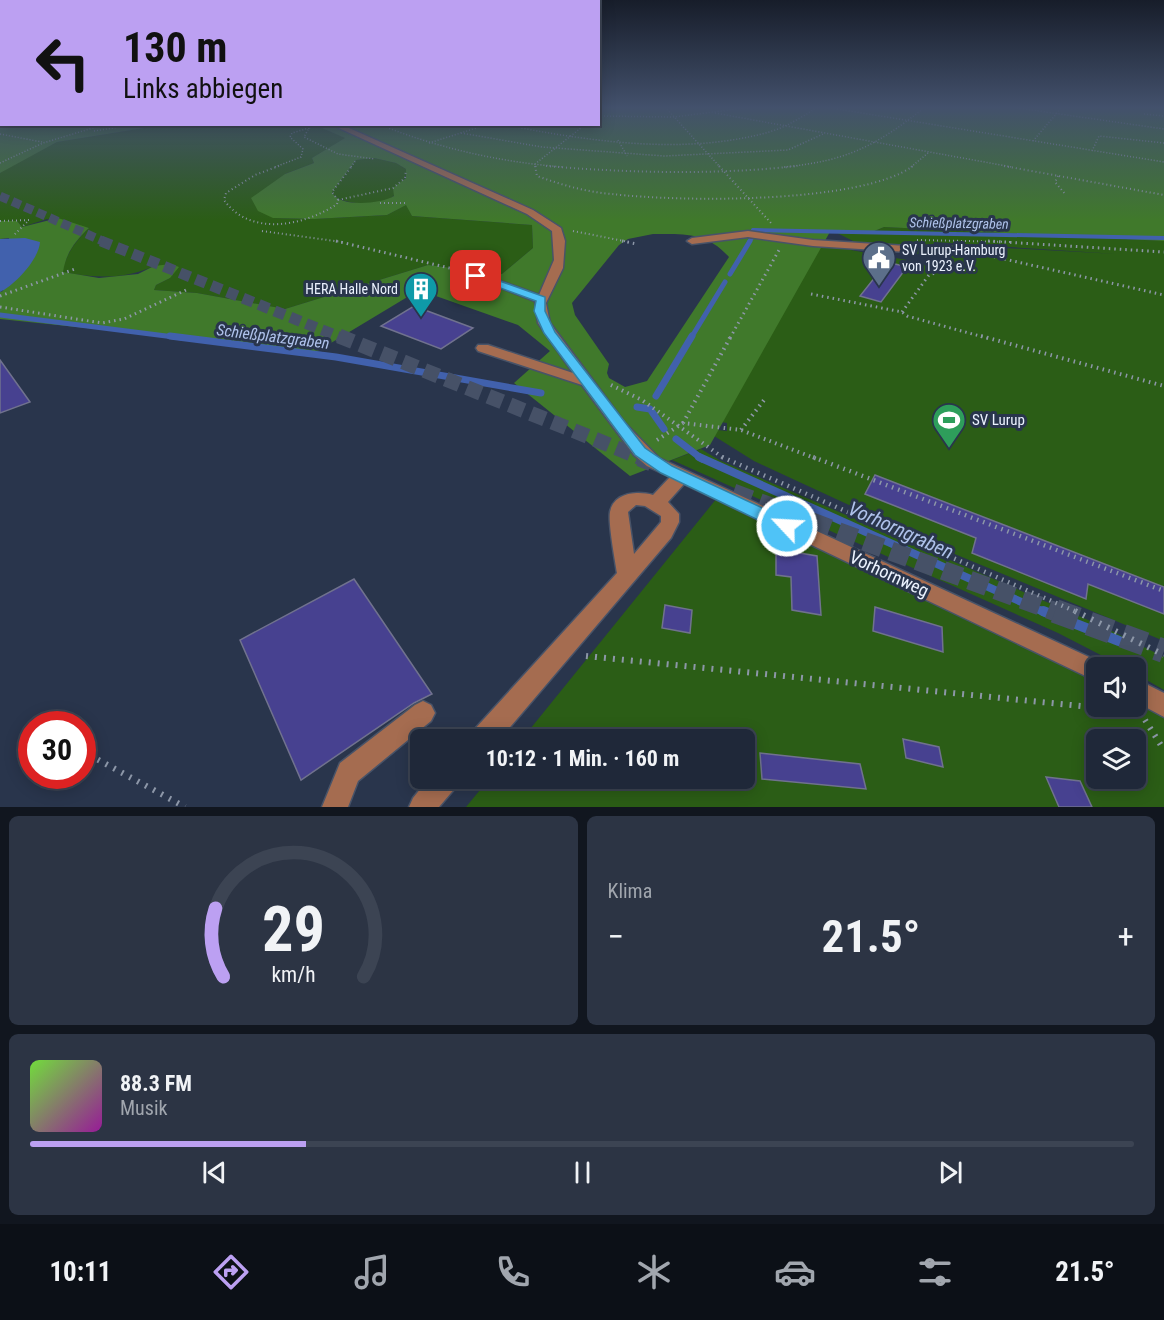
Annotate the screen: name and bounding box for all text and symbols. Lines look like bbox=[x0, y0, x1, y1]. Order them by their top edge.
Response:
text: 130 m bbox=[123, 23, 228, 72]
icon: left bbox=[24, 24, 102, 102]
text: Links abbiegen bbox=[123, 73, 283, 105]
water label: Schießplatzgraben bbox=[909, 214, 1009, 232]
public building icon: SV Lurup-Hamburg von 1923 e.V. bbox=[861, 240, 897, 287]
place label: SV Lurup-Hamburg von 1923 e.V. bbox=[902, 242, 1006, 274]
pin bbox=[450, 250, 501, 301]
icon: arrive bbox=[459, 259, 492, 292]
building icon: HERA Halle Nord bbox=[403, 271, 439, 318]
place label: HERA Halle Nord bbox=[305, 281, 398, 297]
water label: Schießplatzgraben bbox=[215, 320, 330, 353]
sports icon: SV Lurup bbox=[931, 402, 967, 449]
place label: SV Lurup bbox=[972, 411, 1025, 429]
position arrow bbox=[755, 494, 819, 558]
water label: Vorhorngraben bbox=[845, 496, 957, 564]
street label: Vorhornweg bbox=[846, 546, 932, 601]
map controls bbox=[1086, 657, 1146, 789]
button: sound bbox=[1086, 657, 1146, 717]
speed limit sign: 30 bbox=[18, 711, 96, 789]
button: layers bbox=[1086, 729, 1146, 789]
text: 10:12 · 1 Min. · 160 m bbox=[486, 746, 679, 771]
text: Klima bbox=[608, 879, 652, 903]
text: 29 bbox=[262, 893, 325, 966]
text: 21.5° bbox=[821, 910, 920, 963]
text: − bbox=[608, 917, 624, 956]
text: + bbox=[1118, 917, 1134, 956]
text: km/h bbox=[271, 963, 315, 988]
text: 88.3 FM bbox=[120, 1071, 192, 1096]
text: Musik bbox=[120, 1096, 168, 1120]
icon: previous bbox=[198, 1156, 231, 1189]
icon: pause bbox=[566, 1156, 599, 1189]
icon: next bbox=[934, 1156, 967, 1189]
icon: directions bbox=[210, 1251, 252, 1293]
icon: music bbox=[351, 1251, 393, 1293]
icon: phone bbox=[492, 1251, 534, 1293]
icon: climate bbox=[633, 1251, 675, 1293]
icon: car bbox=[774, 1251, 816, 1293]
icon: filters bbox=[914, 1251, 956, 1293]
text: 10:11 bbox=[49, 1256, 111, 1288]
text: 21.5° bbox=[1055, 1256, 1115, 1288]

